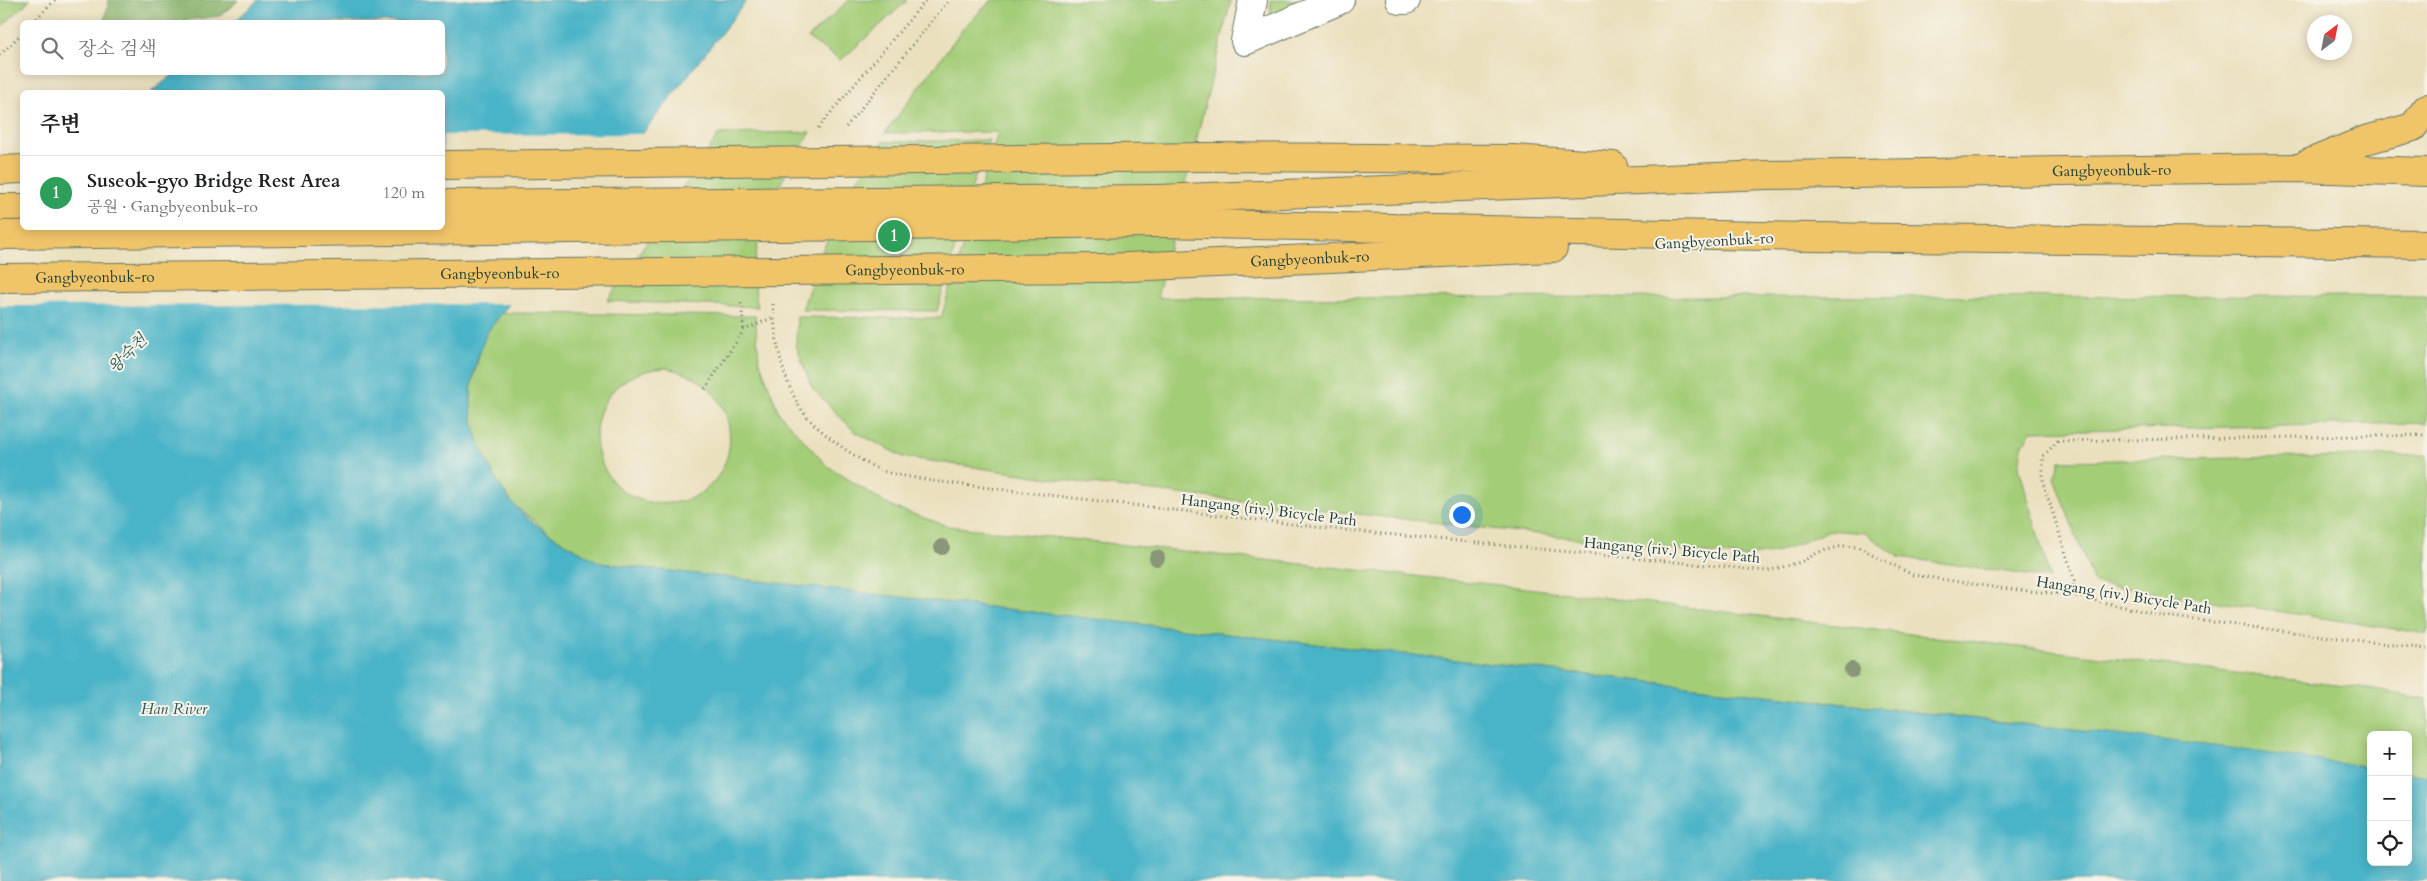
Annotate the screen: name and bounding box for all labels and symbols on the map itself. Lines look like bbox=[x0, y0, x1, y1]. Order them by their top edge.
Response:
north arrow bbox=[2307, 15, 2352, 60]
street label: Gangbyeonbuk-ro bbox=[2052, 160, 2171, 181]
pin: 1 bbox=[878, 217, 910, 255]
street label: Gangbyeonbuk-ro bbox=[1654, 228, 1774, 254]
street label: Gangbyeonbuk-ro bbox=[1250, 246, 1370, 272]
street label: Gangbyeonbuk-ro bbox=[845, 259, 965, 280]
street label: Gangbyeonbuk-ro bbox=[440, 263, 560, 284]
street label: Gangbyeonbuk-ro bbox=[35, 267, 155, 288]
water label: 왕숙천 bbox=[104, 328, 153, 378]
street label: Hangang (riv.) Bicycle Path bbox=[1180, 489, 1359, 531]
your location bbox=[1449, 502, 1475, 528]
street label: Hangang (riv.) Bicycle Path bbox=[1583, 532, 1762, 568]
street label: Hangang (riv.) Bicycle Path bbox=[2035, 571, 2214, 619]
water label: Han River bbox=[141, 698, 208, 720]

